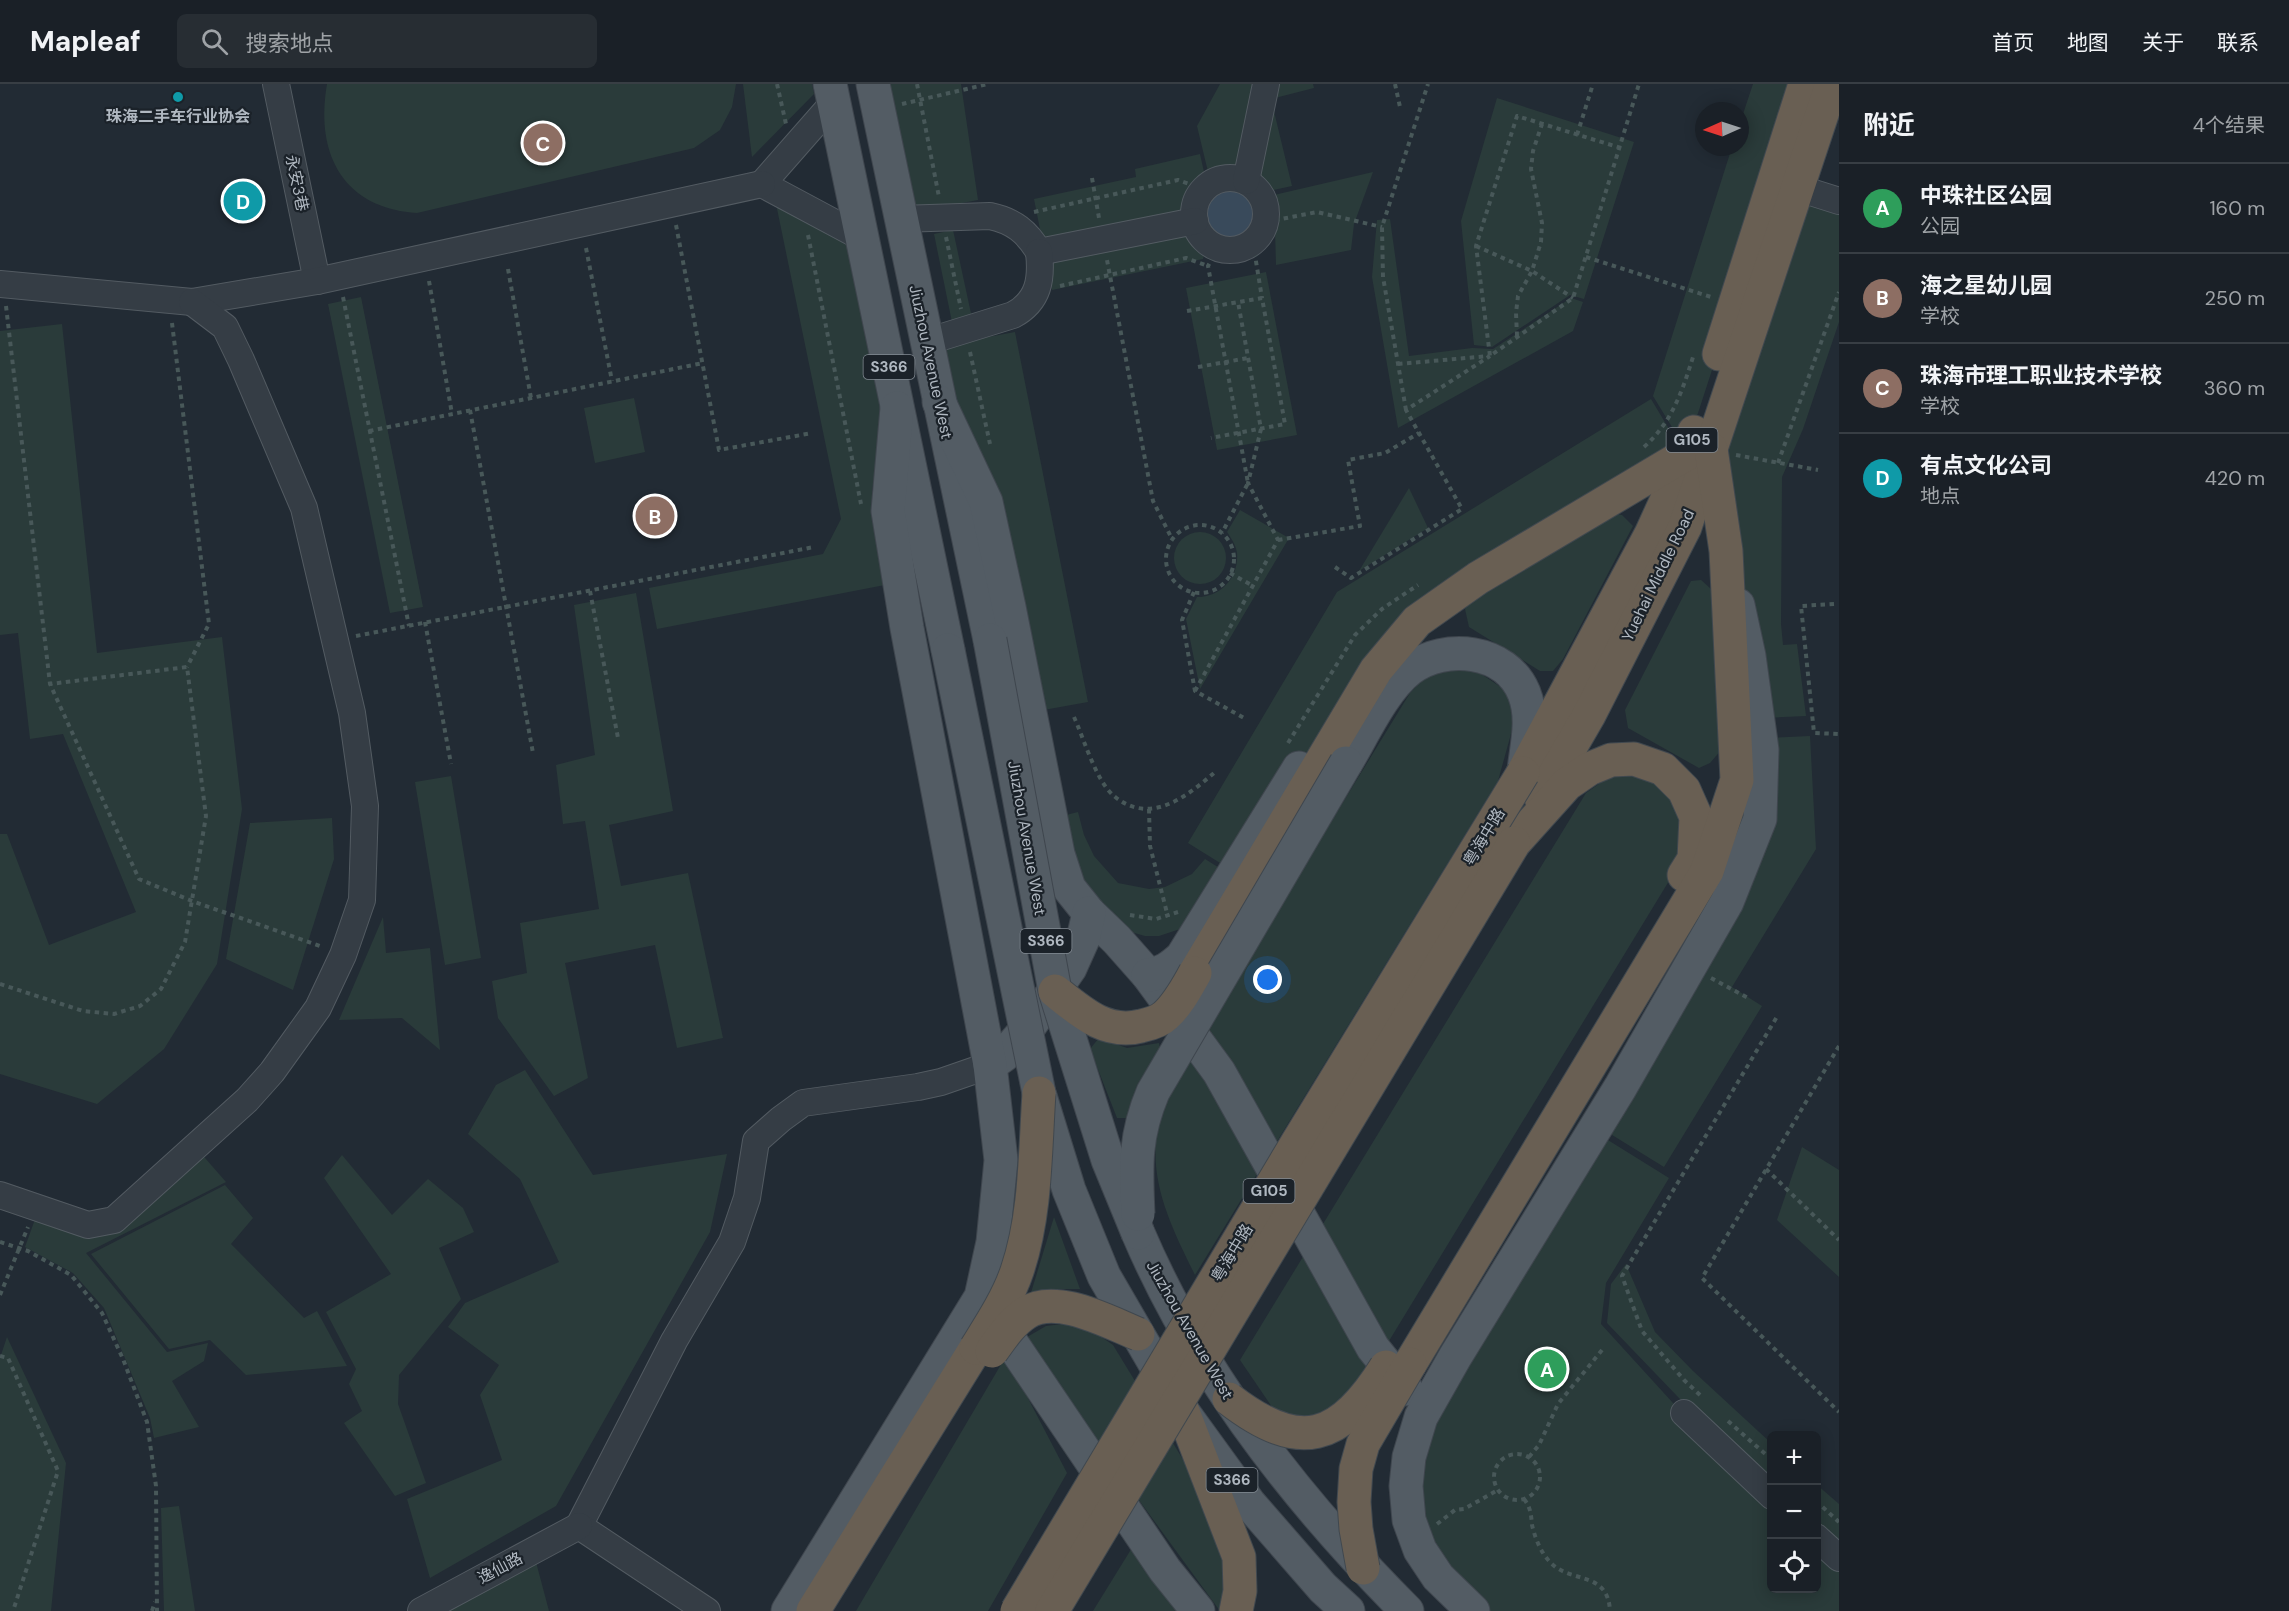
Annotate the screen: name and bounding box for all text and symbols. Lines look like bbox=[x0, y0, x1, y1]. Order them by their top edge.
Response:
search box bbox=[177, 14, 597, 68]
text: Mapleaf bbox=[30, 23, 141, 60]
icon: search bbox=[198, 25, 231, 58]
text: 搜索地点 bbox=[246, 29, 334, 58]
text: 首页 bbox=[1992, 29, 2034, 57]
text: 地图 bbox=[2067, 29, 2109, 57]
text: 关于 bbox=[2142, 29, 2184, 57]
text: 联系 bbox=[2217, 29, 2259, 57]
marker: 珠海二手车行业协会 bbox=[171, 90, 185, 104]
north arrow bbox=[1695, 102, 1749, 156]
place label: 珠海二手车行业协会 bbox=[106, 106, 250, 127]
text: 附近 bbox=[1863, 108, 1915, 142]
text: 4个结果 bbox=[2193, 112, 2265, 138]
pin: C bbox=[524, 120, 562, 166]
street label: 永安3巷 bbox=[281, 153, 313, 213]
pin: D bbox=[224, 178, 262, 224]
text: 中珠社区公园 bbox=[1920, 181, 2052, 210]
text: A bbox=[1875, 195, 1890, 221]
text: 160 m bbox=[2209, 195, 2265, 221]
text: 公园 bbox=[1920, 213, 1960, 239]
text: 海之星幼儿园 bbox=[1920, 271, 2052, 300]
street label: Jiuzhou Avenue West bbox=[904, 283, 958, 441]
text: B bbox=[1876, 285, 1889, 311]
text: 250 m bbox=[2204, 285, 2265, 311]
text: 学校 bbox=[1920, 303, 1960, 329]
road number: S366 bbox=[864, 355, 914, 379]
text: 珠海市理工职业技术学校 bbox=[1920, 361, 2162, 390]
text: C bbox=[1875, 375, 1890, 401]
text: 360 m bbox=[2204, 375, 2265, 401]
text: 学校 bbox=[1920, 393, 1960, 419]
road number: G105 bbox=[1666, 428, 1718, 452]
text: 有点文化公司 bbox=[1920, 451, 2052, 480]
text: D bbox=[1875, 465, 1890, 491]
text: 420 m bbox=[2205, 465, 2265, 491]
text: 地点 bbox=[1920, 483, 1960, 509]
pin: B bbox=[636, 494, 674, 538]
street label: Yuehai Middle Road bbox=[1617, 505, 1699, 645]
street label: Jiuzhou Avenue West bbox=[1003, 759, 1051, 917]
street label: 粤海中路 bbox=[1459, 804, 1509, 870]
road number: S366 bbox=[1020, 929, 1072, 953]
your location bbox=[1253, 965, 1282, 994]
road number: G105 bbox=[1244, 1179, 1294, 1203]
street label: 粤海中路 bbox=[1207, 1220, 1257, 1286]
street label: Jiuzhou Avenue West bbox=[1142, 1257, 1238, 1403]
pin: A bbox=[1528, 1346, 1566, 1392]
map controls bbox=[1767, 1431, 1821, 1593]
button: + bbox=[1767, 1431, 1821, 1485]
road number: S366 bbox=[1206, 1468, 1258, 1492]
button: − bbox=[1767, 1485, 1821, 1539]
button: locate bbox=[1767, 1539, 1821, 1593]
street label: 逸仙路 bbox=[474, 1547, 526, 1589]

